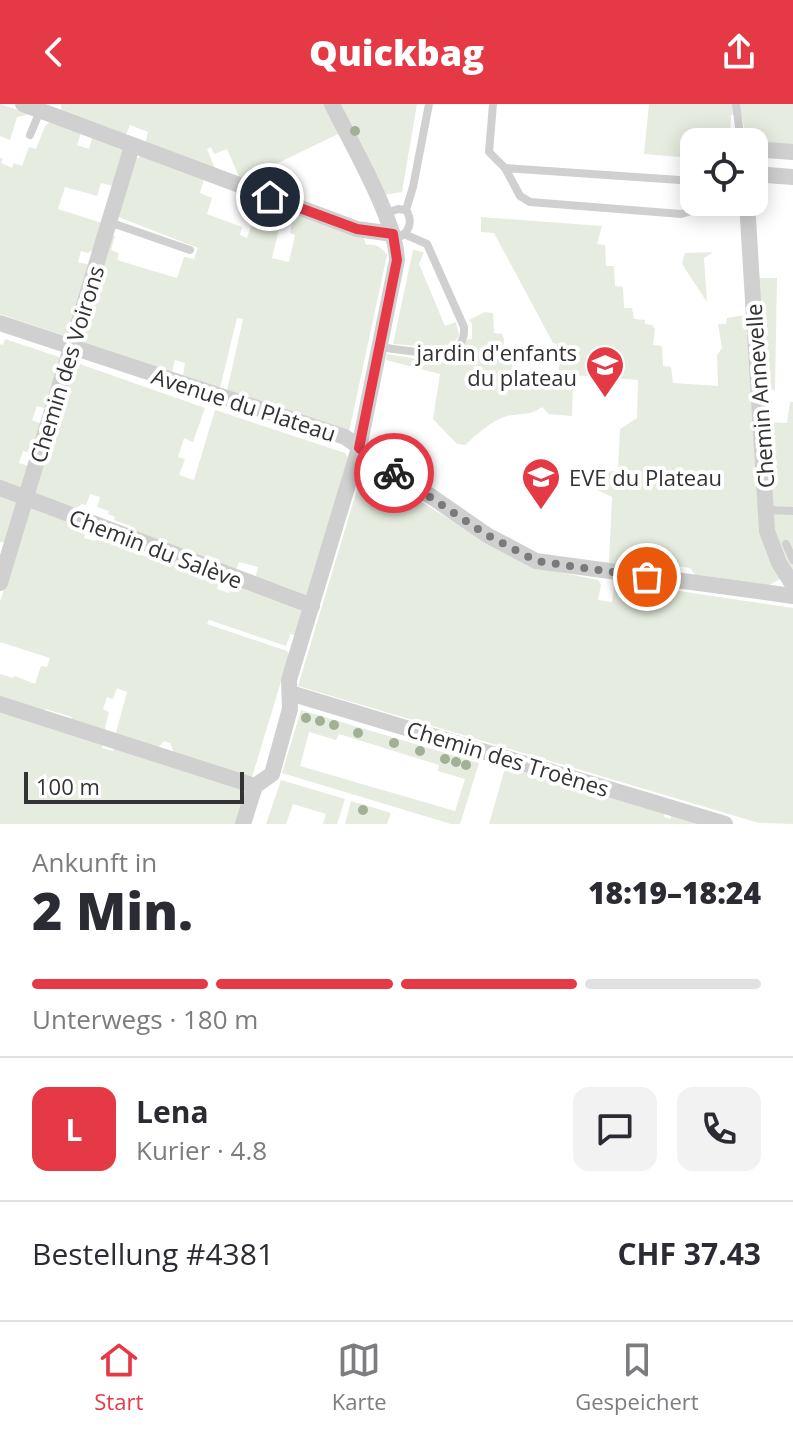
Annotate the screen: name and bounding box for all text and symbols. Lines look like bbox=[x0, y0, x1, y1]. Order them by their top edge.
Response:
text: Quickbag bbox=[309, 28, 484, 77]
icon: back bbox=[32, 30, 76, 74]
icon: share bbox=[717, 30, 761, 74]
map controls bbox=[680, 128, 768, 216]
button: locate bbox=[680, 128, 768, 216]
pin bbox=[236, 163, 304, 231]
icon: home bbox=[248, 175, 292, 219]
street label: Chemin des Voirons bbox=[22, 262, 110, 466]
street label: Chemin Annevelle bbox=[738, 303, 780, 489]
place label: jardin d'enfants du plateau bbox=[414, 337, 577, 392]
school or university icon: jardin d'enfants du plateau bbox=[584, 344, 626, 399]
street label: Avenue du Plateau bbox=[148, 360, 340, 448]
courier bbox=[354, 433, 434, 513]
icon: bike bbox=[372, 451, 416, 495]
school or university icon: EVE du Plateau bbox=[520, 456, 562, 511]
place label: EVE du Plateau bbox=[569, 462, 722, 492]
street label: Chemin du Salève bbox=[65, 501, 247, 595]
pin bbox=[613, 543, 681, 611]
icon: bag bbox=[625, 555, 669, 599]
street label: Chemin des Troènes bbox=[403, 713, 613, 803]
scale bar bbox=[24, 768, 244, 804]
text: 100 m bbox=[36, 771, 100, 801]
text: Ankunft in bbox=[32, 844, 157, 880]
text: 18:19–18:24 bbox=[588, 872, 761, 913]
text: 2 Min. bbox=[32, 874, 193, 945]
text: Unterwegs · 180 m bbox=[32, 1001, 258, 1037]
button: chat bbox=[573, 1087, 657, 1171]
button: phone bbox=[677, 1087, 761, 1171]
text: Lena bbox=[136, 1091, 209, 1132]
text: L bbox=[66, 1109, 82, 1150]
text: Kurier · 4.8 bbox=[136, 1132, 267, 1168]
text: Bestellung #4381 bbox=[32, 1233, 274, 1274]
text: CHF 37.43 bbox=[618, 1233, 761, 1274]
tab: Start bbox=[94, 1338, 143, 1416]
tab: Karte bbox=[332, 1338, 387, 1416]
tab: Gespeichert bbox=[575, 1338, 699, 1416]

